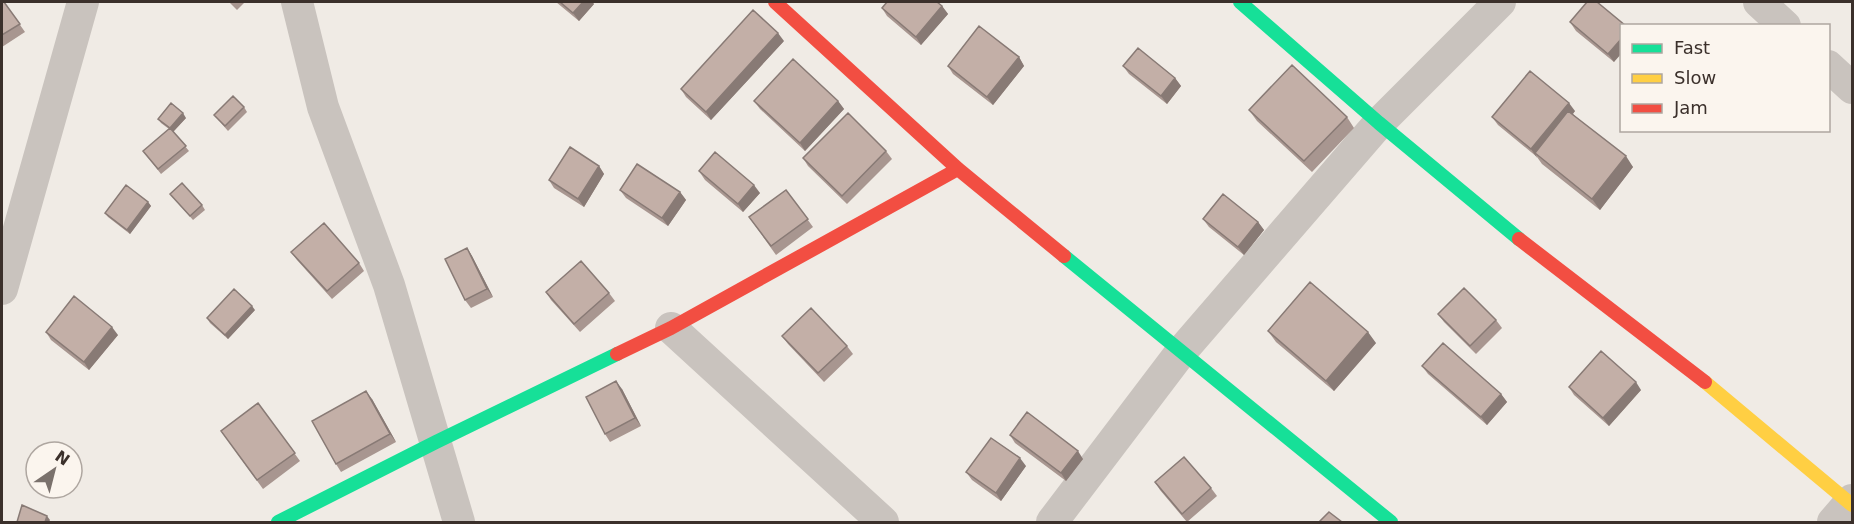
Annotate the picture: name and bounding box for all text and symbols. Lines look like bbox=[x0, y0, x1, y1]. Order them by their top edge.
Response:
legend bbox=[1620, 24, 1830, 132]
text: Fast bbox=[1674, 37, 1710, 58]
text: Slow bbox=[1674, 67, 1716, 88]
text: Jam bbox=[1673, 97, 1708, 118]
north arrow bbox=[24, 440, 84, 500]
text: N bbox=[51, 447, 73, 470]

